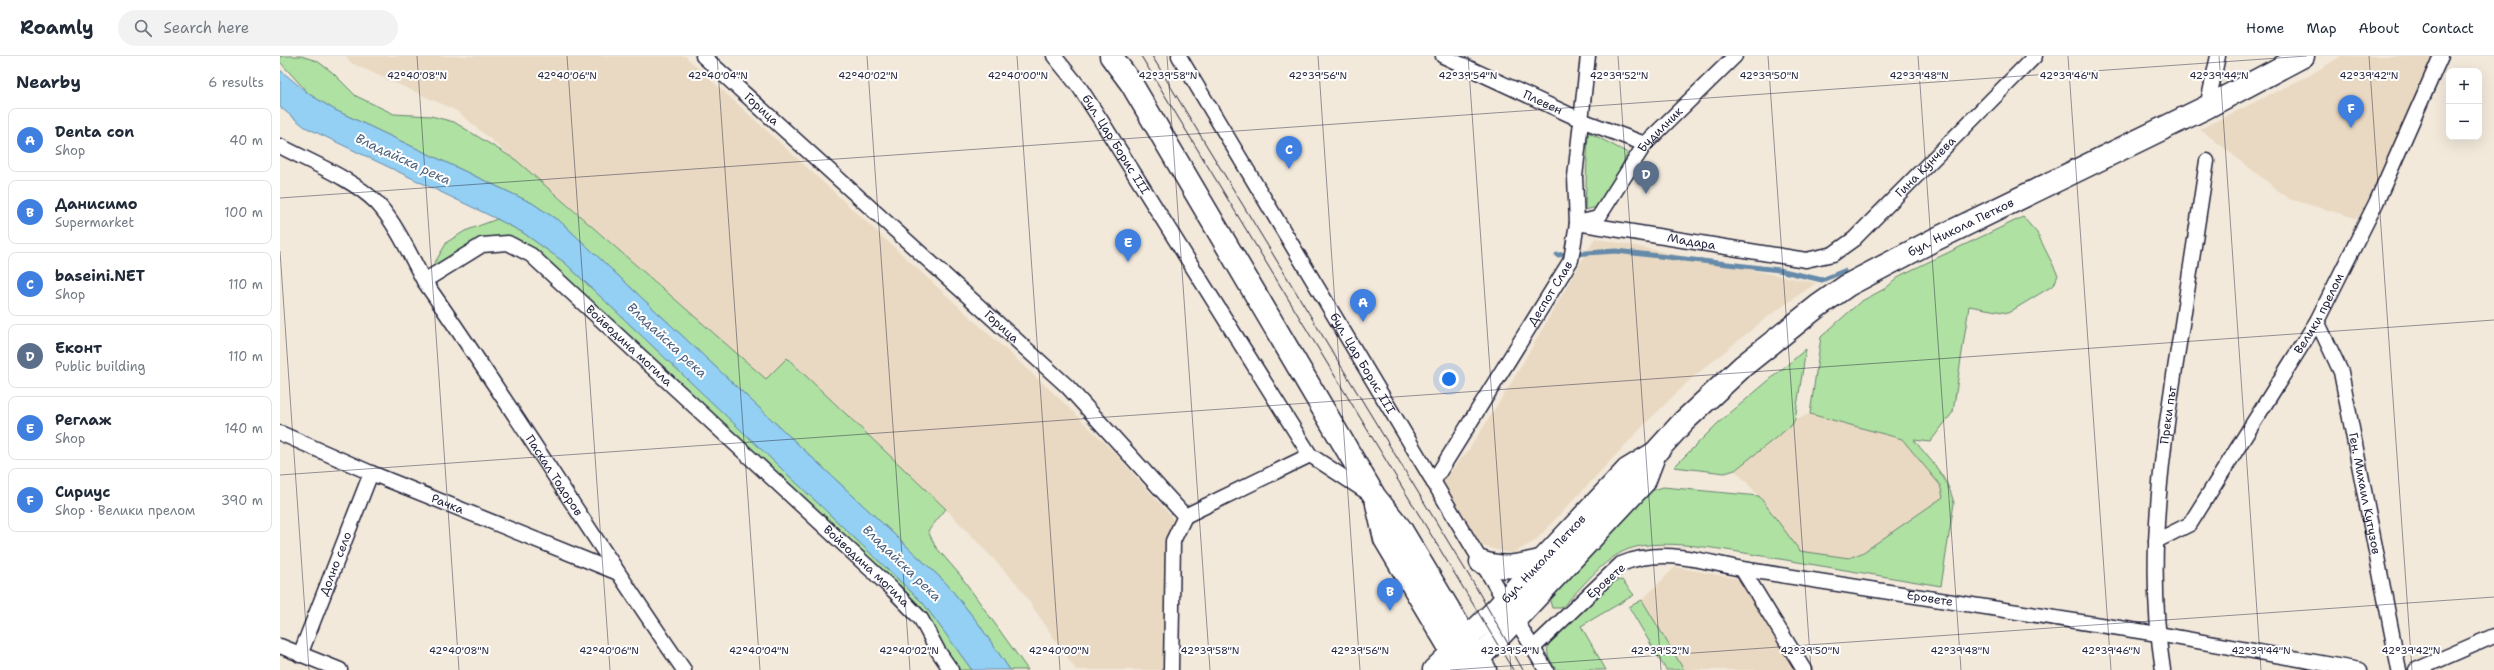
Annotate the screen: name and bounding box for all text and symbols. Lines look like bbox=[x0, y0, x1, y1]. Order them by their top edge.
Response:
search box bbox=[118, 10, 398, 46]
text: Roamly bbox=[20, 15, 94, 40]
icon: search bbox=[132, 17, 154, 39]
text: Search here bbox=[164, 18, 249, 38]
text: Home bbox=[2246, 19, 2285, 37]
text: Map bbox=[2307, 19, 2337, 37]
text: About bbox=[2359, 19, 2400, 37]
text: Contact bbox=[2422, 19, 2474, 37]
map controls bbox=[2446, 68, 2482, 140]
button: + bbox=[2446, 68, 2482, 104]
text: 42°40'08"N bbox=[387, 69, 447, 82]
text: 42°40'06"N bbox=[537, 69, 597, 82]
text: 42°40'04"N bbox=[688, 69, 748, 82]
text: 42°40'02"N bbox=[838, 69, 898, 82]
text: 42°40'00"N bbox=[988, 69, 1048, 82]
text: 42°39'58"N bbox=[1139, 69, 1197, 82]
text: 42°39'56"N bbox=[1289, 69, 1347, 82]
text: 42°39'54"N bbox=[1439, 69, 1497, 82]
text: 42°39'52"N bbox=[1590, 69, 1648, 82]
text: 42°39'50"N bbox=[1739, 69, 1799, 82]
text: 42°39'48"N bbox=[1889, 69, 1949, 82]
text: 42°39'46"N bbox=[2040, 69, 2098, 82]
text: 42°39'44"N bbox=[2189, 69, 2249, 82]
text: 42°39'42"N bbox=[2340, 69, 2398, 82]
text: Nearby bbox=[16, 71, 81, 93]
text: 6 results bbox=[208, 74, 264, 91]
street label: Плевен bbox=[1521, 86, 1565, 118]
street label: Горица bbox=[741, 89, 783, 129]
street label: бул. Цар Борис III bbox=[1078, 92, 1153, 198]
pin: F bbox=[2338, 95, 2364, 128]
street label: Будилник bbox=[1634, 103, 1687, 155]
button: − bbox=[2446, 104, 2482, 140]
text: Denta con bbox=[55, 122, 134, 142]
water label: Владайска река bbox=[353, 130, 453, 188]
text: A bbox=[25, 132, 35, 149]
text: 40 m bbox=[229, 132, 263, 149]
street label: Гина Кунчева bbox=[1892, 133, 1959, 201]
pin: C bbox=[1276, 136, 1302, 169]
text: Shop bbox=[55, 142, 85, 159]
pin: D bbox=[1633, 161, 1659, 194]
text: Данисимо bbox=[55, 194, 138, 214]
street label: бул. Никола Петков bbox=[1905, 194, 2016, 260]
text: B bbox=[26, 204, 34, 221]
text: 100 m bbox=[224, 204, 263, 221]
text: Supermarket bbox=[55, 214, 134, 231]
pin: E bbox=[1115, 229, 1141, 262]
street label: Мадара bbox=[1666, 230, 1717, 253]
street label: Деспот Слав bbox=[1524, 258, 1576, 329]
text: baseini.NET bbox=[55, 266, 145, 286]
street label: Велики прелом bbox=[2290, 270, 2348, 357]
text: C bbox=[26, 276, 34, 293]
text: 110 m bbox=[228, 276, 263, 293]
text: Shop bbox=[55, 286, 85, 303]
pin: A bbox=[1350, 289, 1376, 322]
water label: Владайска река bbox=[624, 299, 710, 381]
street label: Войводина могила bbox=[582, 302, 676, 390]
street label: Горица bbox=[981, 307, 1023, 347]
street label: бул. Цар Борис III bbox=[1326, 310, 1399, 417]
text: Еконт bbox=[55, 338, 102, 358]
text: D bbox=[25, 348, 35, 365]
text: 110 m bbox=[228, 348, 263, 365]
text: Public building bbox=[55, 358, 146, 375]
your location bbox=[1439, 369, 1459, 389]
street label: Преки път bbox=[2156, 384, 2180, 445]
text: Реглаж bbox=[55, 410, 111, 430]
text: E bbox=[26, 420, 34, 437]
text: 140 m bbox=[224, 420, 263, 437]
text: Shop bbox=[55, 430, 85, 447]
street label: Ген. Михаил Кутузов bbox=[2345, 431, 2384, 556]
street label: Паскал Тодоров bbox=[522, 432, 587, 519]
text: Сириус bbox=[55, 482, 110, 502]
street label: Рачка bbox=[429, 490, 467, 518]
text: F bbox=[26, 492, 34, 509]
text: 390 m bbox=[221, 492, 263, 509]
text: Shop · Велики прелом bbox=[55, 502, 195, 519]
street label: бул. Никола Петков bbox=[1498, 511, 1589, 607]
water label: Владайска река bbox=[859, 521, 945, 605]
street label: Войводина могила bbox=[820, 522, 913, 611]
street label: Долно село bbox=[316, 529, 355, 598]
street label: Еровете bbox=[1583, 560, 1629, 602]
pin: B bbox=[1377, 578, 1403, 611]
street label: Еровете bbox=[1906, 587, 1954, 610]
text: 42°40'08"N bbox=[429, 644, 489, 657]
text: 42°40'06"N bbox=[579, 644, 639, 657]
text: 42°40'04"N bbox=[729, 644, 789, 657]
text: 42°40'02"N bbox=[879, 644, 939, 657]
text: 42°40'00"N bbox=[1029, 644, 1089, 657]
text: 42°39'58"N bbox=[1181, 644, 1239, 657]
text: 42°39'56"N bbox=[1331, 644, 1389, 657]
text: 42°39'54"N bbox=[1481, 644, 1539, 657]
text: 42°39'52"N bbox=[1631, 644, 1689, 657]
text: 42°39'50"N bbox=[1780, 644, 1840, 657]
text: 42°39'48"N bbox=[1930, 644, 1990, 657]
text: 42°39'46"N bbox=[2082, 644, 2140, 657]
text: 42°39'44"N bbox=[2231, 644, 2291, 657]
text: 42°39'42"N bbox=[2382, 644, 2440, 657]

